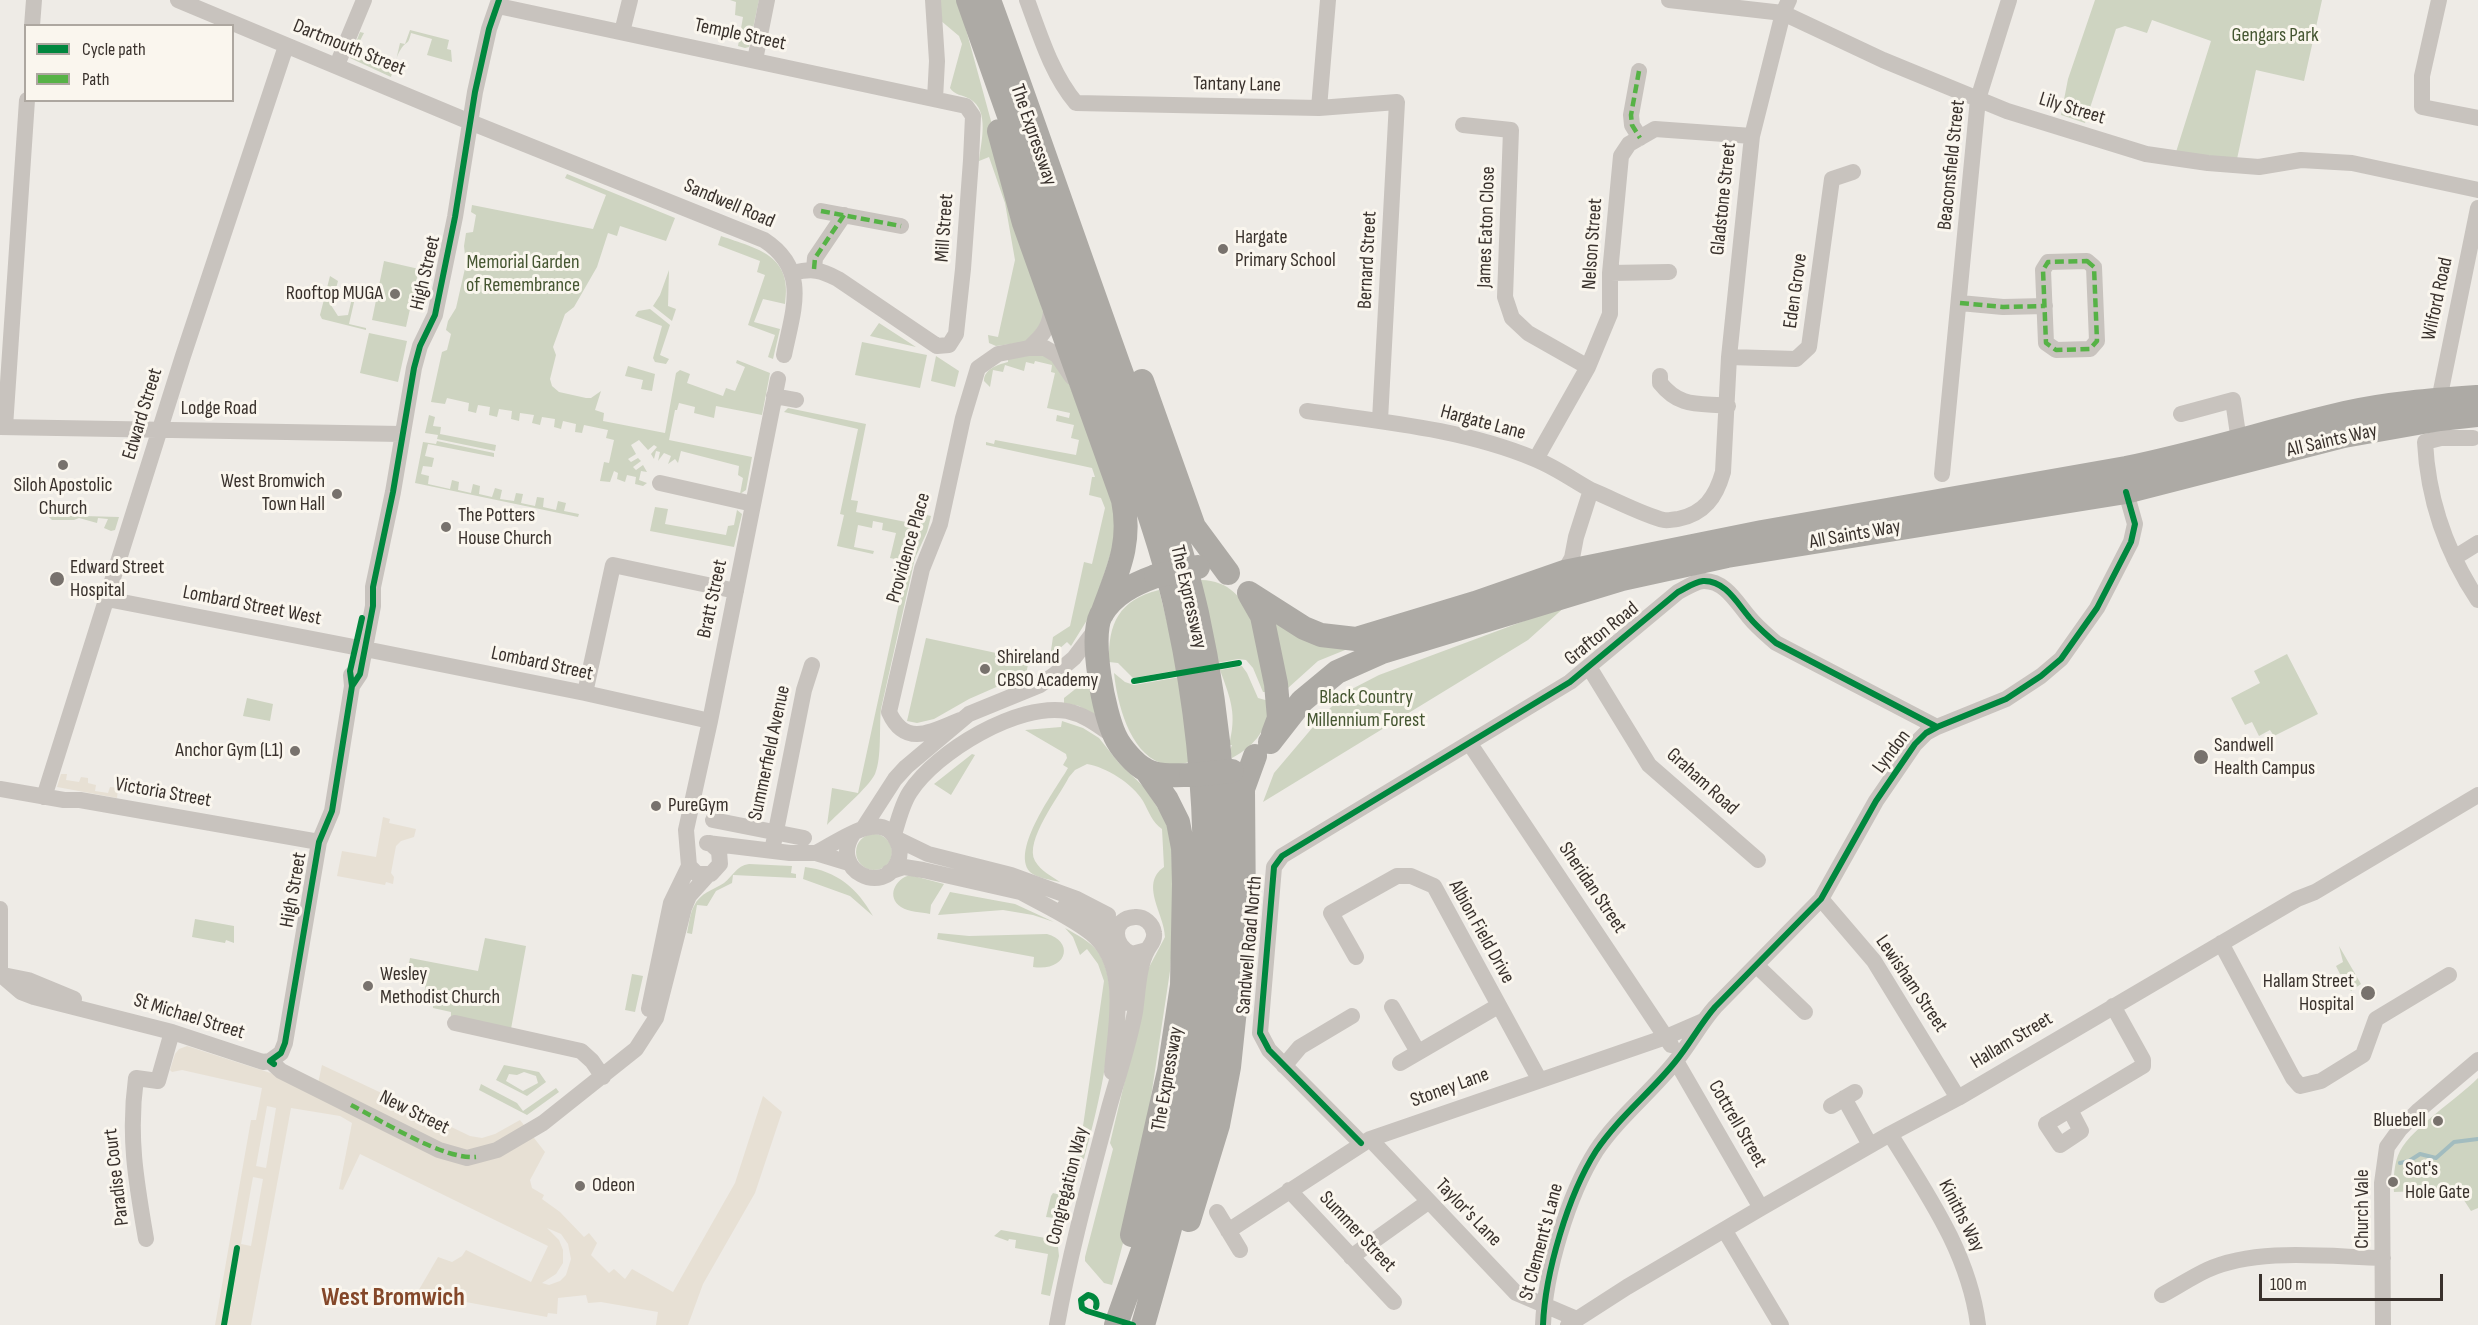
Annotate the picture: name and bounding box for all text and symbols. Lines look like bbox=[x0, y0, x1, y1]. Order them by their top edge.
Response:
street label: Temple Street bbox=[692, 14, 788, 56]
street label: Dartmouth Street bbox=[289, 15, 409, 81]
legend bbox=[24, 24, 234, 102]
park label: Gengars Park bbox=[2231, 24, 2319, 48]
text: Cycle path bbox=[82, 39, 146, 60]
text: Path bbox=[82, 69, 110, 90]
street label: Tantany Lane bbox=[1193, 72, 1281, 98]
street label: The Expressway bbox=[1004, 81, 1062, 189]
street label: Lily Street bbox=[2036, 88, 2108, 130]
street label: Beaconsfield Street bbox=[1933, 99, 1971, 231]
street label: Gladstone Street bbox=[1706, 141, 1742, 257]
street label: James Eaton Close bbox=[1473, 166, 1501, 288]
street label: Sandwell Road bbox=[680, 174, 778, 234]
street label: Mill Street bbox=[931, 193, 959, 263]
street label: Nelson Street bbox=[1578, 198, 1608, 290]
street label: Bernard Street bbox=[1353, 210, 1383, 310]
place label: Hargate Primary School bbox=[1235, 226, 1336, 273]
street label: High Street bbox=[406, 233, 446, 313]
marker: Hargate Primary School bbox=[1216, 242, 1230, 256]
park label: Memorial Garden of Remembrance bbox=[466, 251, 580, 298]
street label: Eden Grove bbox=[1779, 252, 1813, 330]
street label: Wilford Road bbox=[2417, 255, 2459, 343]
place label: Rooftop MUGA bbox=[286, 282, 383, 306]
marker: Rooftop MUGA bbox=[388, 287, 402, 301]
street label: Edward Street bbox=[118, 365, 168, 463]
street label: Lodge Road bbox=[181, 397, 257, 421]
street label: Hargate Lane bbox=[1438, 400, 1528, 446]
street label: All Saints Way bbox=[2284, 419, 2380, 463]
marker: Siloh Apostolic Church bbox=[56, 458, 70, 472]
place label: West Bromwich Town Hall bbox=[221, 470, 325, 517]
place label: Siloh Apostolic Church bbox=[14, 474, 112, 521]
marker: West Bromwich Town Hall bbox=[330, 487, 344, 501]
street label: Providence Place bbox=[882, 490, 936, 606]
place label: The Potters House Church bbox=[458, 504, 552, 551]
street label: All Saints Way bbox=[1808, 515, 1902, 555]
marker: The Potters House Church bbox=[439, 520, 453, 534]
street label: The Expressway bbox=[1164, 543, 1212, 651]
place label: Edward Street Hospital bbox=[70, 556, 164, 603]
street label: Bratt Street bbox=[693, 558, 733, 640]
marker: Edward Street Hospital bbox=[48, 570, 66, 588]
street label: Lombard Street West bbox=[181, 581, 323, 631]
street label: Grafton Road bbox=[1560, 597, 1644, 671]
street label: Lombard Street bbox=[489, 642, 595, 686]
place label: Shireland CBSO Academy bbox=[997, 646, 1098, 693]
marker: Shireland CBSO Academy bbox=[978, 662, 992, 676]
street label: Summerfield Avenue bbox=[744, 683, 796, 823]
park label: Black Country Millennium Forest bbox=[1307, 686, 1425, 733]
street label: Lyndon bbox=[1868, 725, 1916, 779]
place label: Sandwell Health Campus bbox=[2214, 734, 2315, 781]
place label: Anchor Gym (L1) bbox=[175, 739, 283, 763]
street label: Graham Road bbox=[1661, 743, 1743, 821]
marker: Anchor Gym (L1) bbox=[288, 744, 302, 758]
marker: Sandwell Health Campus bbox=[2192, 748, 2210, 766]
street label: Victoria Street bbox=[113, 773, 213, 813]
place label: PureGym bbox=[668, 794, 729, 818]
marker: PureGym bbox=[649, 799, 663, 813]
street label: Sheridan Street bbox=[1553, 838, 1631, 938]
street label: High Street bbox=[276, 851, 312, 929]
street label: Sandwell Road North bbox=[1232, 875, 1268, 1015]
street label: Albion Field Drive bbox=[1443, 876, 1519, 988]
street label: Lewisham Street bbox=[1870, 931, 1952, 1037]
place label: Wesley Methodist Church bbox=[380, 963, 500, 1010]
place label: Hallam Street Hospital bbox=[2263, 970, 2354, 1017]
marker: Wesley Methodist Church bbox=[361, 979, 375, 993]
marker: Hallam Street Hospital bbox=[2359, 984, 2377, 1002]
street label: St Michael Street bbox=[131, 989, 247, 1045]
street label: Hallam Street bbox=[1967, 1007, 2057, 1075]
street label: The Expressway bbox=[1147, 1025, 1189, 1133]
street label: Stoney Lane bbox=[1407, 1063, 1493, 1113]
street label: Cottrell Street bbox=[1703, 1076, 1771, 1172]
street label: New Street bbox=[375, 1086, 453, 1140]
place label: Bluebell bbox=[2373, 1109, 2426, 1133]
marker: Bluebell bbox=[2431, 1114, 2445, 1128]
street label: Congregation Way bbox=[1042, 1124, 1094, 1248]
street label: Paradise Court bbox=[99, 1127, 135, 1227]
place label: Sot's Hole Gate bbox=[2405, 1158, 2470, 1205]
street label: Church Vale bbox=[2351, 1169, 2375, 1249]
place label: Odeon bbox=[592, 1174, 635, 1198]
street label: Taylor's Lane bbox=[1430, 1174, 1506, 1252]
marker: Sot's Hole Gate bbox=[2386, 1175, 2400, 1189]
street label: Kiniths Way bbox=[1933, 1176, 1989, 1256]
marker: Odeon bbox=[573, 1179, 587, 1193]
street label: St Clement's Lane bbox=[1515, 1181, 1569, 1303]
street label: Summer Street bbox=[1314, 1187, 1400, 1277]
scale bar bbox=[2262, 1262, 2446, 1300]
text: 100 m bbox=[2270, 1274, 2307, 1295]
district label: West Bromwich bbox=[321, 1282, 465, 1314]

